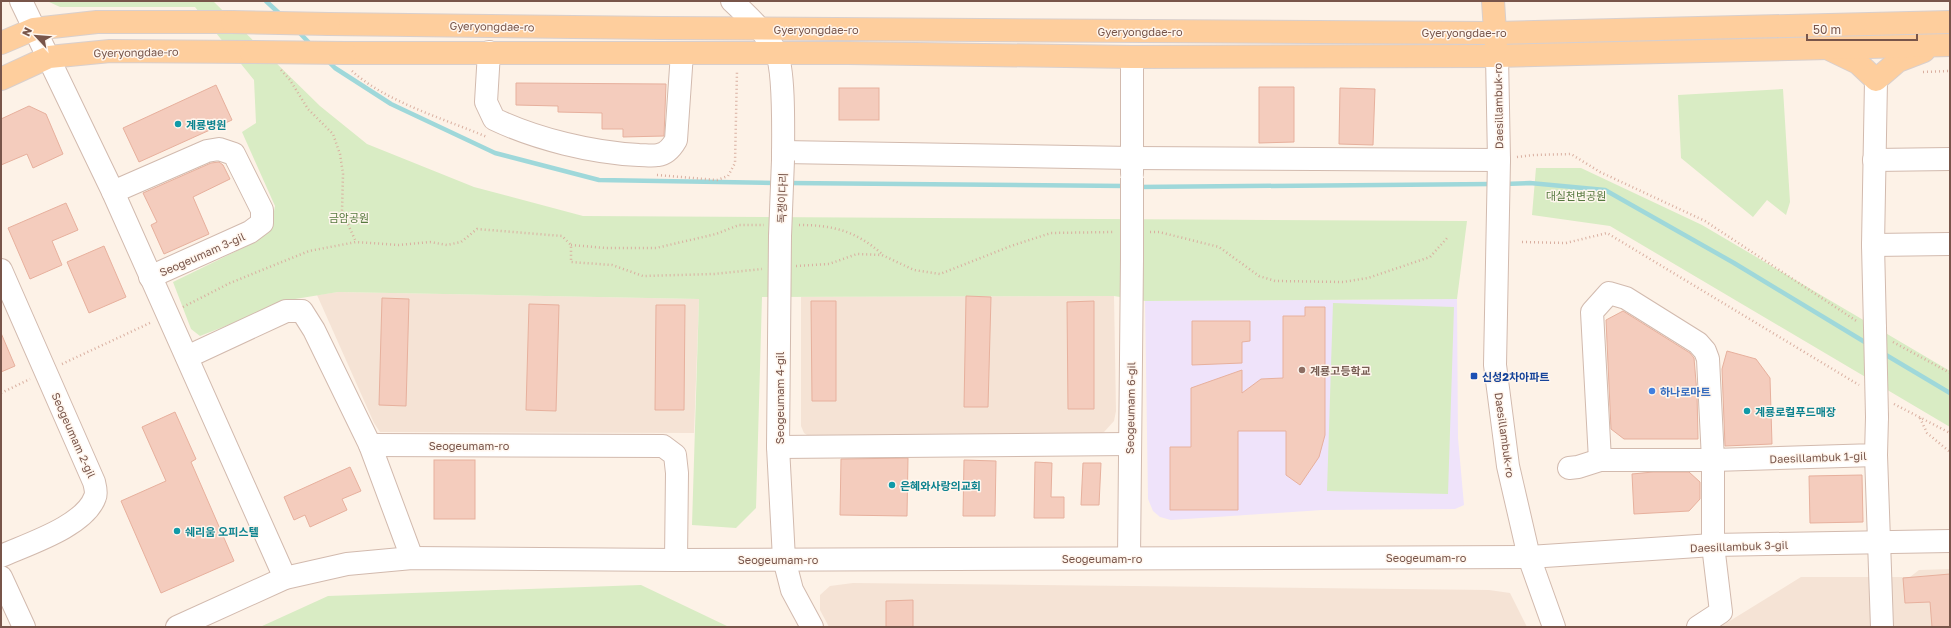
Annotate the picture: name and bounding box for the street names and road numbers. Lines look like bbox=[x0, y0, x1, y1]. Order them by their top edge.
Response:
street label: Gyeryongdae-ro bbox=[449, 19, 535, 33]
street label: Gyeryongdae-ro bbox=[773, 23, 859, 36]
street label: Gyeryongdae-ro bbox=[1097, 25, 1183, 38]
street label: Gyeryongdae-ro bbox=[1421, 26, 1507, 39]
street label: Gyeryongdae-ro bbox=[93, 45, 179, 59]
street label: Daesillambuk-ro bbox=[1491, 62, 1505, 149]
street label: 독쟁이다리 bbox=[775, 172, 789, 224]
street label: Seogeumam 3-gil bbox=[157, 229, 247, 279]
street label: Seogeumam 4-gil bbox=[773, 351, 786, 444]
street label: Seogeumam 6-gil bbox=[1123, 361, 1137, 454]
street label: Seogeumam 2-gil bbox=[49, 390, 99, 480]
street label: Daesillambuk-ro bbox=[1493, 391, 1517, 479]
street label: Seogeumam-ro bbox=[429, 439, 510, 452]
street label: Daesillambuk 1-gil bbox=[1769, 449, 1867, 465]
street label: Daesillambuk 3-gil bbox=[1690, 538, 1789, 554]
street label: Seogeumam-ro bbox=[1386, 551, 1467, 564]
street label: Seogeumam-ro bbox=[1062, 552, 1143, 565]
street label: Seogeumam-ro bbox=[738, 553, 819, 566]

